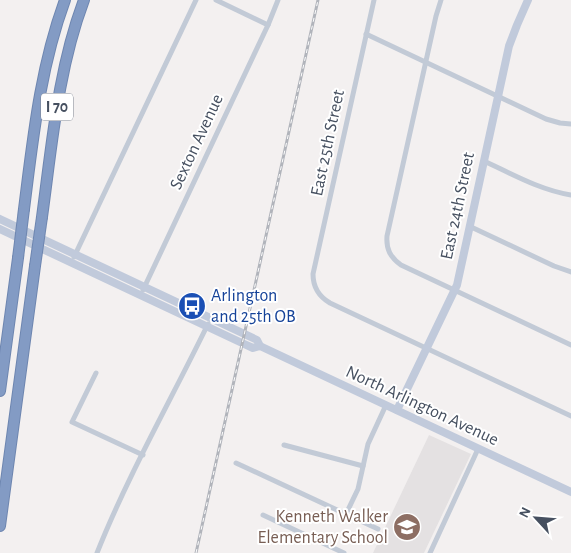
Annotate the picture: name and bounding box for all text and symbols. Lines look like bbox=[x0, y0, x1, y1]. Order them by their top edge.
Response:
street label: East 25th Street bbox=[308, 88, 348, 198]
street label: Sexton Avenue bbox=[167, 91, 227, 193]
road number: I 70 bbox=[41, 94, 73, 120]
street label: East 24th Street bbox=[438, 150, 478, 261]
place label: Arlington and 25th OB bbox=[211, 287, 296, 326]
bus stop icon: Arlington and 25th OB bbox=[177, 291, 207, 321]
street label: North Arlington Avenue bbox=[343, 363, 501, 449]
north arrow bbox=[511, 493, 561, 543]
text: N bbox=[517, 505, 534, 520]
place label: Kenneth Walker Elementary School bbox=[258, 508, 388, 547]
school or university icon: Kenneth Walker Elementary School bbox=[392, 512, 422, 542]

